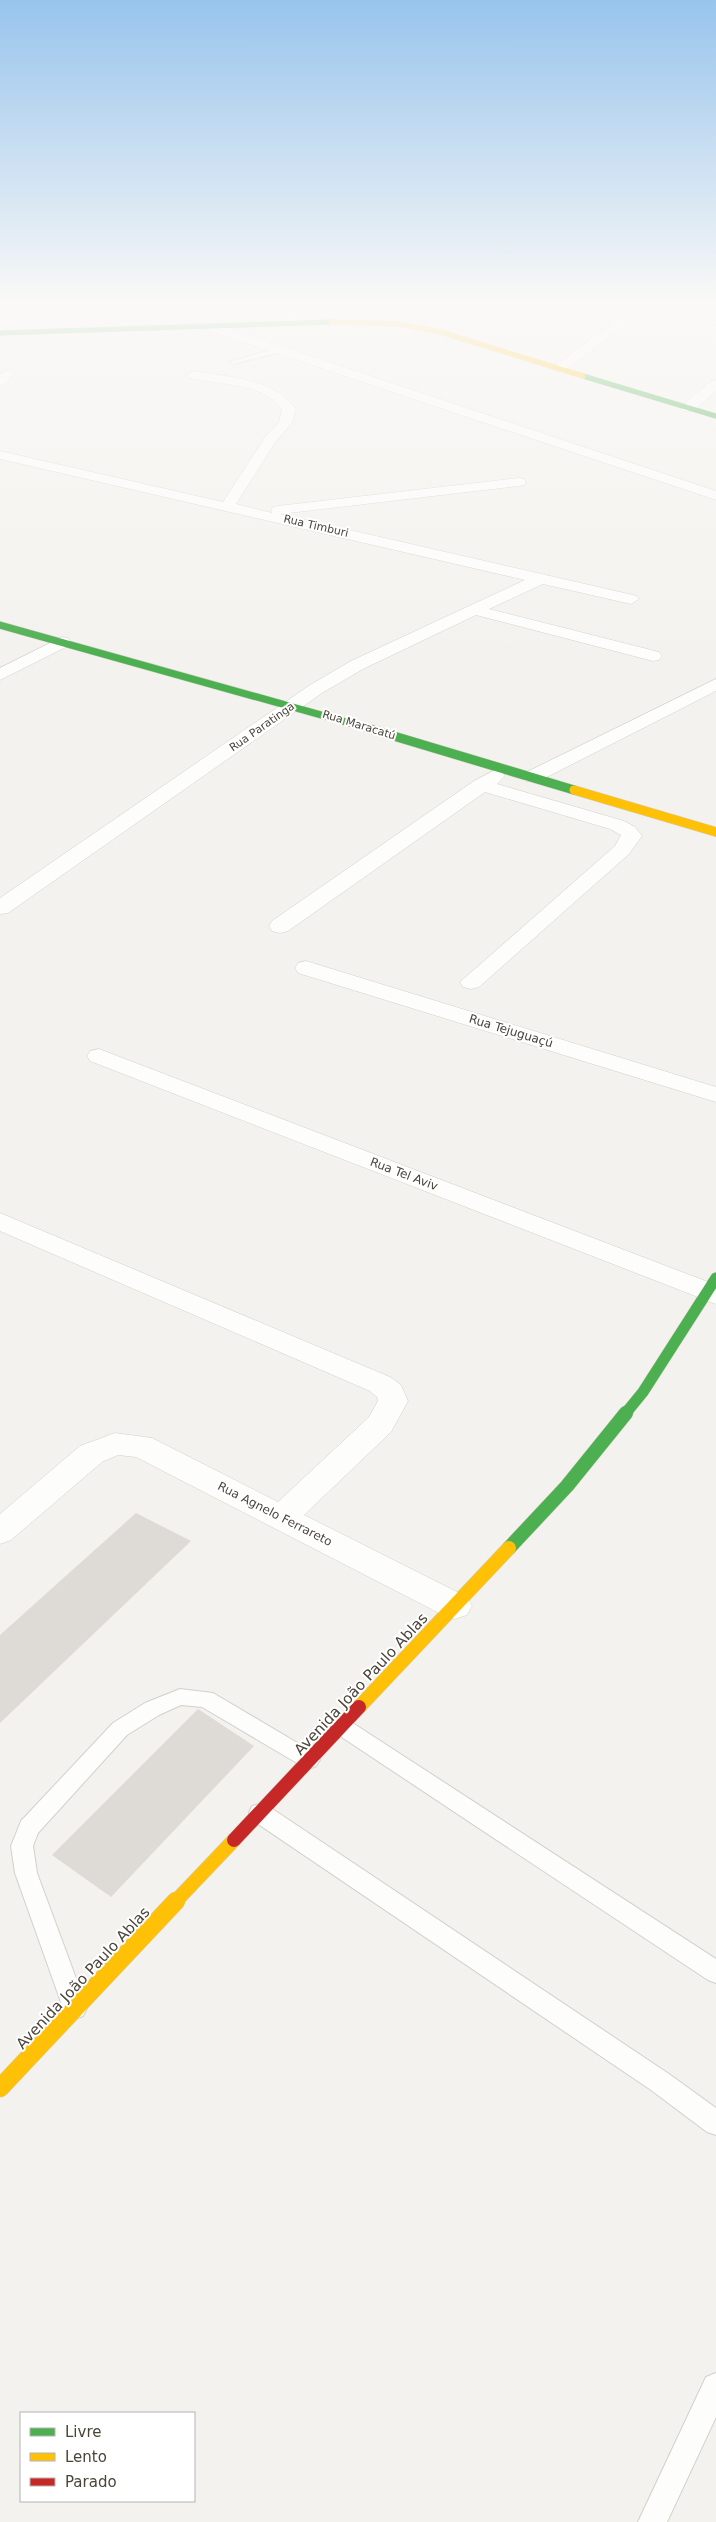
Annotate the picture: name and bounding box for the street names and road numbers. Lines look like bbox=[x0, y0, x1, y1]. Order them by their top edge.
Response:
street label: Rua Timburi bbox=[282, 512, 350, 540]
street label: Rua Paratinga bbox=[227, 700, 297, 754]
street label: Rua Maracatú bbox=[321, 708, 397, 742]
street label: Rua Tejuguaçú bbox=[467, 1012, 555, 1050]
street label: Rua Tel Aviv bbox=[368, 1155, 440, 1193]
street label: Rua Agnelo Ferrareto bbox=[215, 1479, 335, 1549]
street label: Avenida João Paulo Ablas bbox=[290, 1609, 432, 1759]
street label: Avenida João Paulo Ablas bbox=[12, 1903, 154, 2053]

